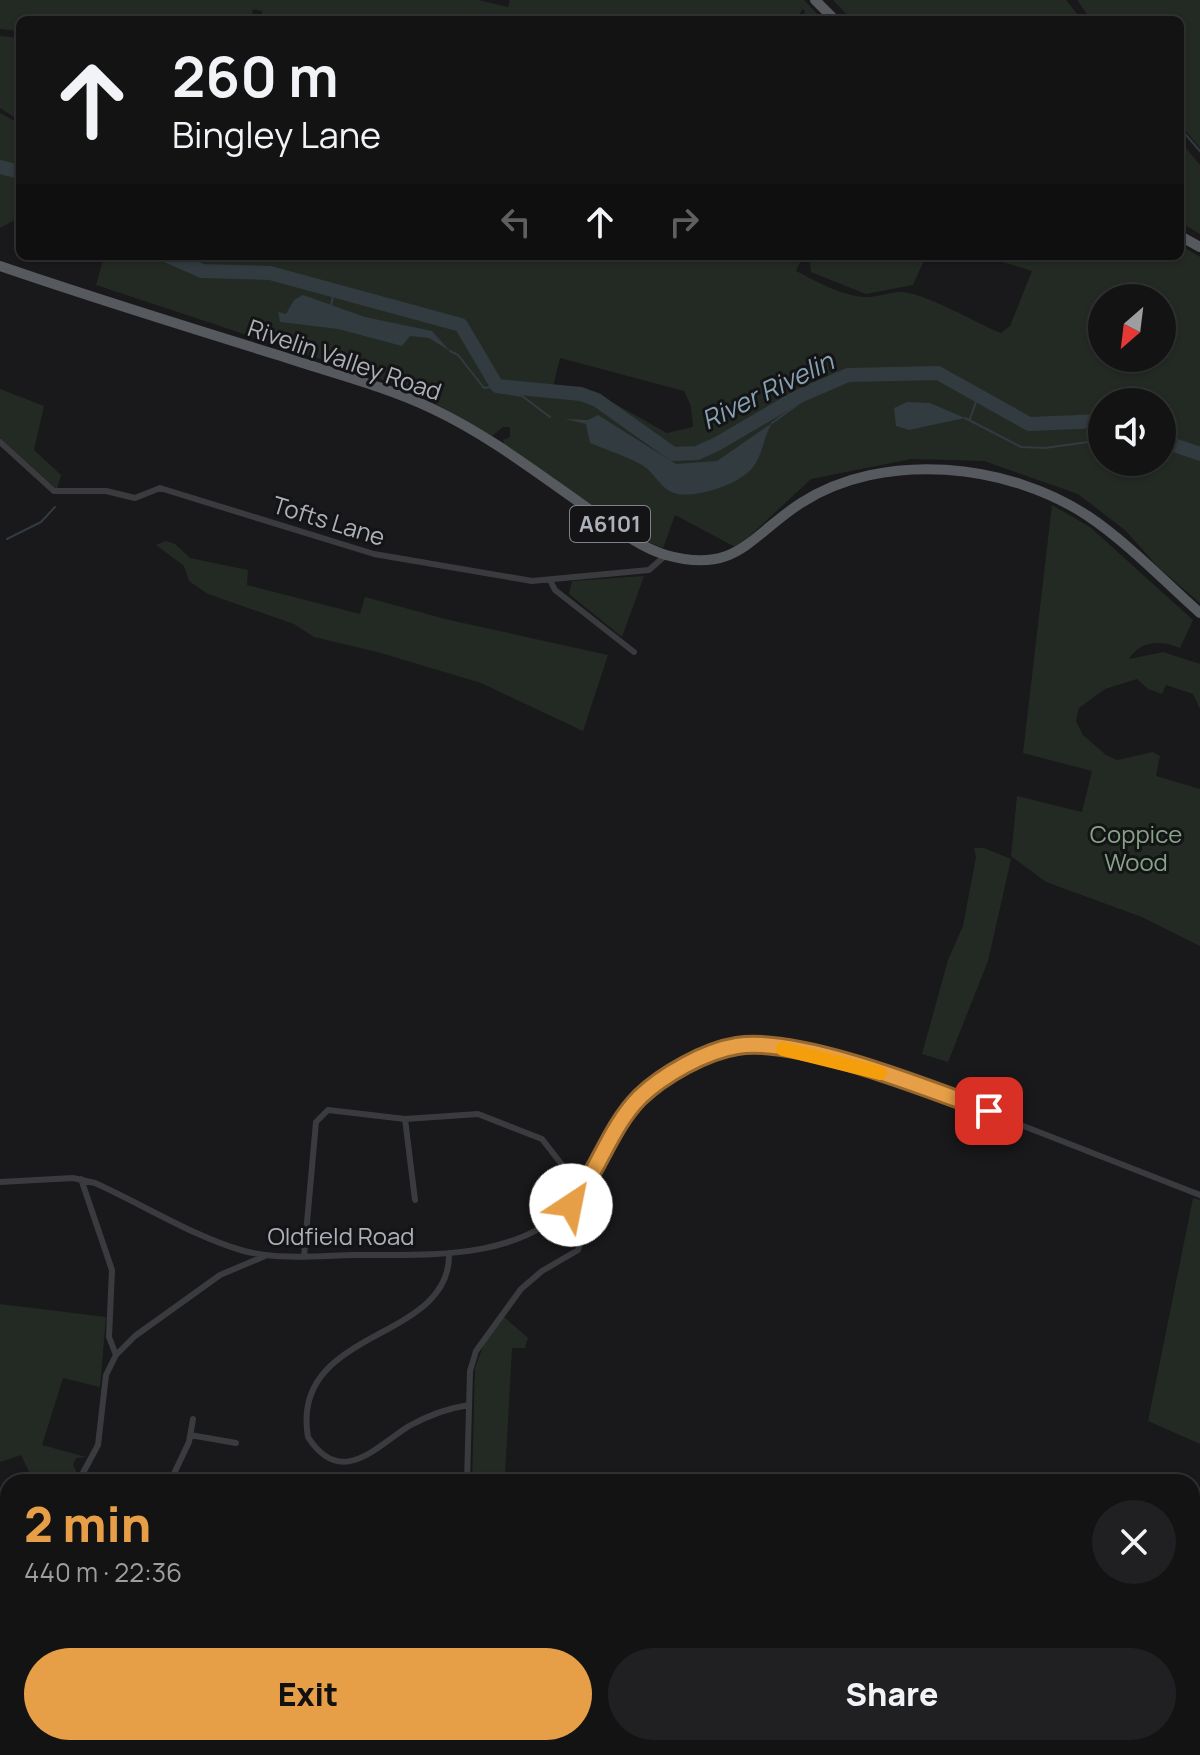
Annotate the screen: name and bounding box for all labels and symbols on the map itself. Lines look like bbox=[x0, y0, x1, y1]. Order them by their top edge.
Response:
north arrow bbox=[1088, 284, 1176, 372]
street label: Rivelin Valley Road bbox=[244, 310, 446, 408]
water label: River Rivelin bbox=[695, 342, 840, 437]
street label: Tofts Lane bbox=[269, 487, 389, 553]
road number: A6101 bbox=[570, 506, 650, 542]
park label: Coppice Wood bbox=[1090, 817, 1182, 878]
pin bbox=[955, 1077, 1023, 1145]
position arrow bbox=[529, 1163, 613, 1247]
street label: Oldfield Road bbox=[267, 1219, 415, 1252]

